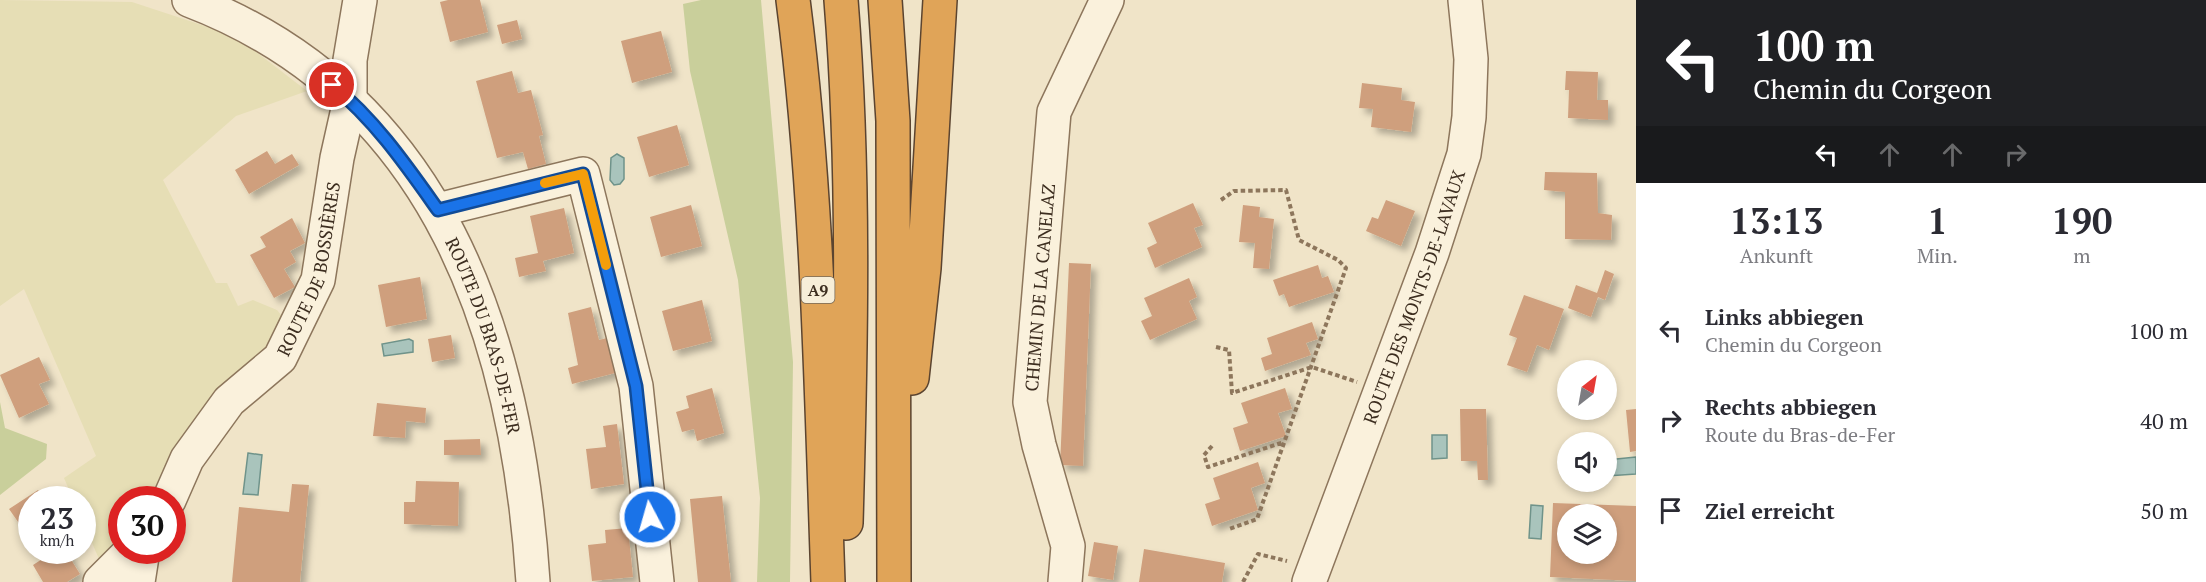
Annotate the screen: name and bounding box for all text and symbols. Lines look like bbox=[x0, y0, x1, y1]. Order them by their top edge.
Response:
text: 100 m bbox=[1753, 17, 1874, 73]
icon: left bbox=[1654, 24, 1732, 102]
pin bbox=[306, 59, 357, 110]
icon: arrive bbox=[315, 68, 348, 101]
text: Chemin du Corgeon bbox=[1753, 71, 1992, 107]
icon: left bbox=[1810, 138, 1843, 171]
icon: ahead bbox=[1873, 138, 1906, 171]
icon: ahead bbox=[1936, 138, 1969, 171]
icon: right bbox=[1999, 138, 2032, 171]
street label: ROUTE DES MONTS-DE-LAVAUX bbox=[1357, 167, 1470, 427]
street label: ROUTE DE BOSSIÈRES bbox=[271, 180, 345, 360]
street label: CHEMIN DE LA CANELAZ bbox=[1019, 183, 1060, 392]
text: 13:13 bbox=[1730, 197, 1823, 244]
text: 1 bbox=[1927, 197, 1947, 244]
text: 190 bbox=[2051, 197, 2112, 244]
street label: ROUTE DU BRAS-DE-FER bbox=[440, 233, 527, 437]
text: Ankunft bbox=[1740, 242, 1813, 269]
text: Min. bbox=[1917, 242, 1958, 269]
text: m bbox=[2073, 242, 2090, 269]
road number: A9 bbox=[802, 277, 834, 303]
text: Links abbiegen bbox=[1705, 302, 1864, 331]
icon: left bbox=[1654, 314, 1687, 347]
text: 100 m bbox=[2128, 316, 2188, 345]
text: Chemin du Corgeon bbox=[1705, 331, 1882, 358]
north arrow bbox=[1557, 360, 1617, 420]
map controls bbox=[1557, 360, 1617, 564]
text: Rechts abbiegen bbox=[1705, 392, 1877, 421]
icon: right bbox=[1654, 404, 1687, 437]
text: 40 m bbox=[2140, 406, 2188, 435]
text: Route du Bras-de-Fer bbox=[1705, 421, 1895, 448]
button: sound bbox=[1557, 432, 1617, 492]
position arrow bbox=[618, 485, 682, 549]
speed limit sign: 30 bbox=[108, 486, 186, 564]
icon: arrive bbox=[1654, 494, 1687, 527]
text: Ziel erreicht bbox=[1705, 496, 1835, 525]
text: 50 m bbox=[2140, 496, 2188, 525]
text: 23 bbox=[40, 498, 74, 538]
button: layers bbox=[1557, 504, 1617, 564]
text: km/h bbox=[40, 530, 74, 550]

